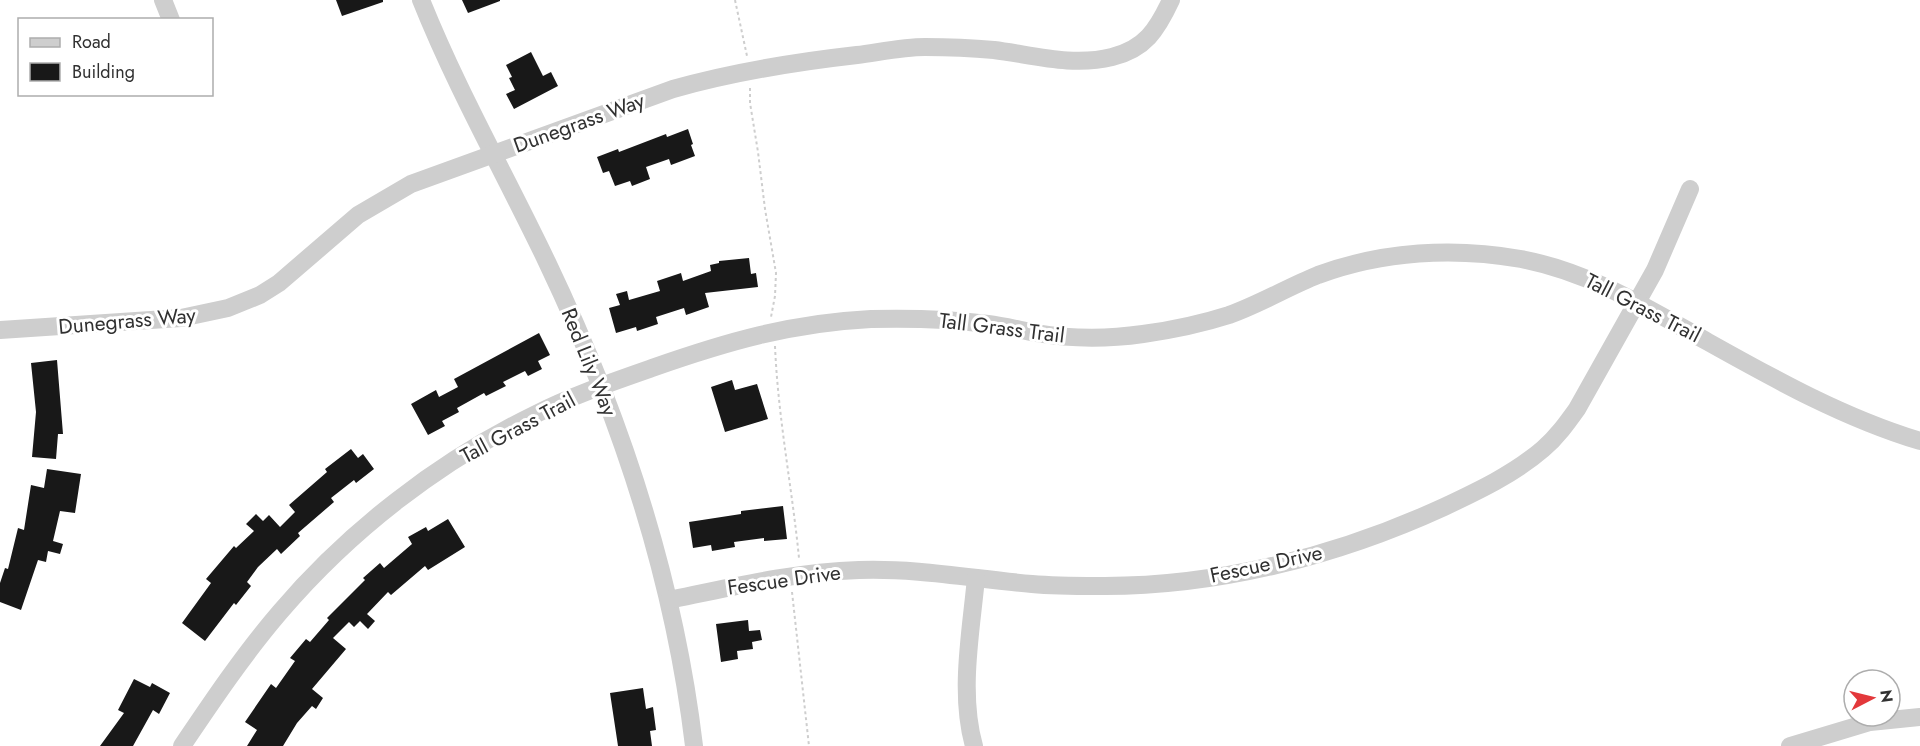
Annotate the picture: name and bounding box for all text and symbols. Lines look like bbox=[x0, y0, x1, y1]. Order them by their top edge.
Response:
legend bbox=[18, 18, 213, 96]
text: Road bbox=[72, 29, 111, 55]
text: Building bbox=[72, 59, 135, 85]
street label: Dunegrass Way bbox=[509, 85, 649, 161]
street label: Tall Grass Trail bbox=[1580, 266, 1706, 350]
street label: Dunegrass Way bbox=[57, 300, 198, 342]
street label: Red Lily Way bbox=[554, 304, 625, 421]
street label: Tall Grass Trail bbox=[938, 305, 1066, 351]
street label: Tall Grass Trail bbox=[455, 385, 581, 471]
street label: Fescue Drive bbox=[1207, 537, 1325, 591]
street label: Fescue Drive bbox=[725, 557, 843, 603]
north arrow bbox=[1842, 668, 1902, 728]
text: N bbox=[1874, 689, 1899, 704]

